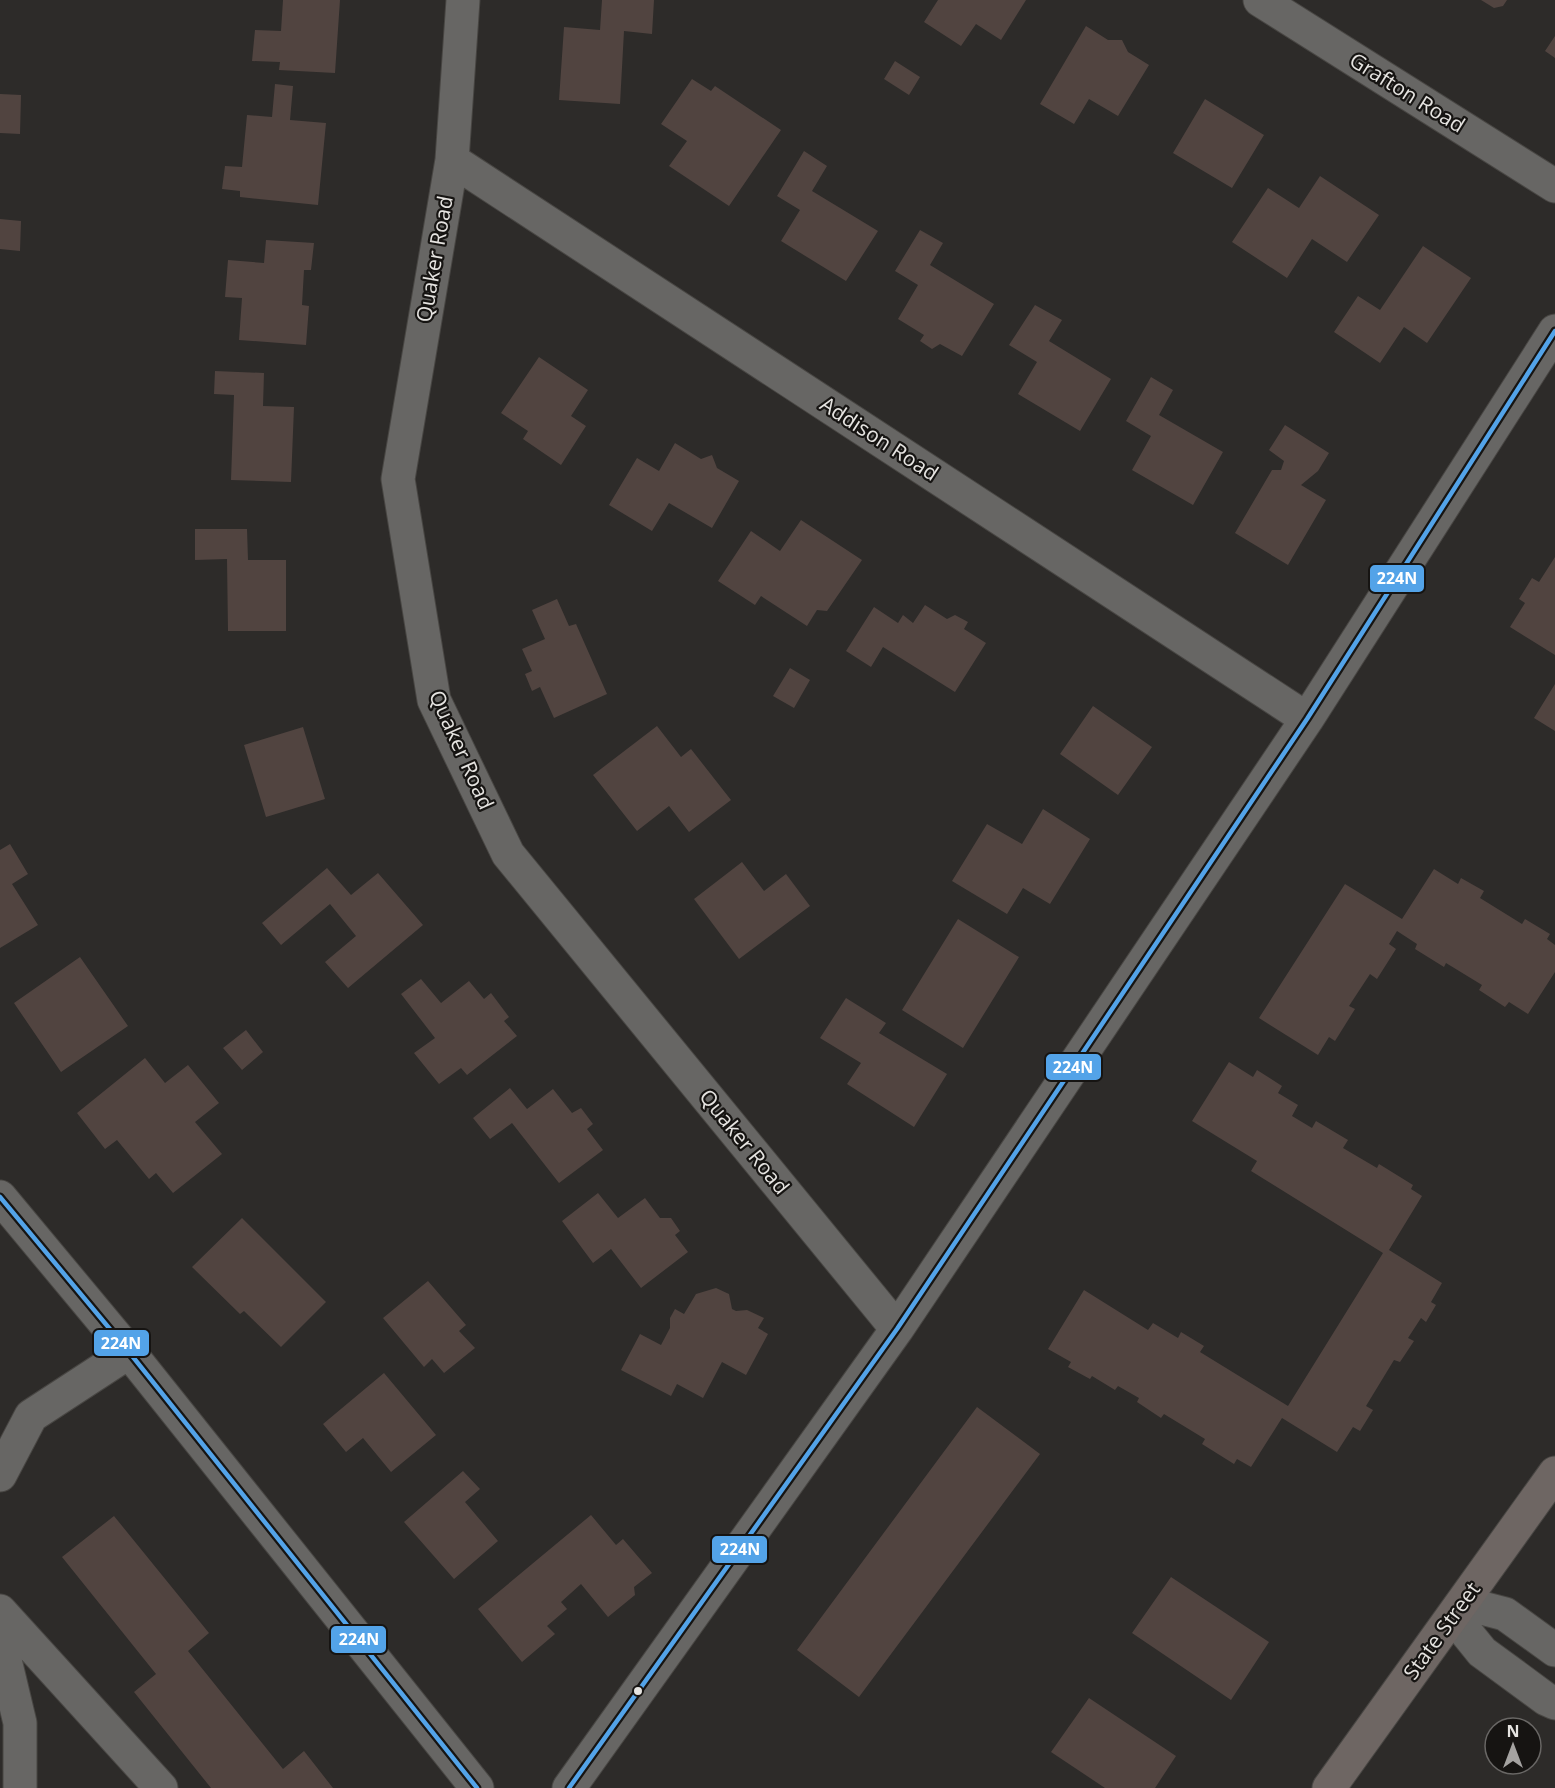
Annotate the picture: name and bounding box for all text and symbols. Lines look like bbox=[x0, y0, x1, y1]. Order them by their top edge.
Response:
street label: Grafton Road bbox=[1344, 46, 1471, 139]
street label: Quaker Road bbox=[409, 193, 459, 324]
street label: Addison Road bbox=[815, 390, 944, 487]
line badge: 224N bbox=[1369, 564, 1425, 593]
text: 224N bbox=[1377, 567, 1417, 589]
street label: Quaker Road bbox=[423, 685, 501, 814]
line badge: 224N bbox=[1045, 1053, 1102, 1081]
text: 224N bbox=[1053, 1056, 1093, 1078]
street label: Quaker Road bbox=[694, 1083, 796, 1200]
line badge: 224N bbox=[93, 1329, 150, 1357]
text: 224N bbox=[101, 1332, 141, 1354]
line badge: 224N bbox=[711, 1535, 768, 1564]
text: 224N bbox=[720, 1538, 760, 1560]
street label: State Street bbox=[1396, 1576, 1486, 1685]
line badge: 224N bbox=[330, 1625, 387, 1654]
text: 224N bbox=[339, 1628, 379, 1650]
unlabelled marker bbox=[632, 1685, 644, 1697]
north arrow bbox=[1483, 1716, 1543, 1776]
text: N bbox=[1506, 1720, 1520, 1742]

